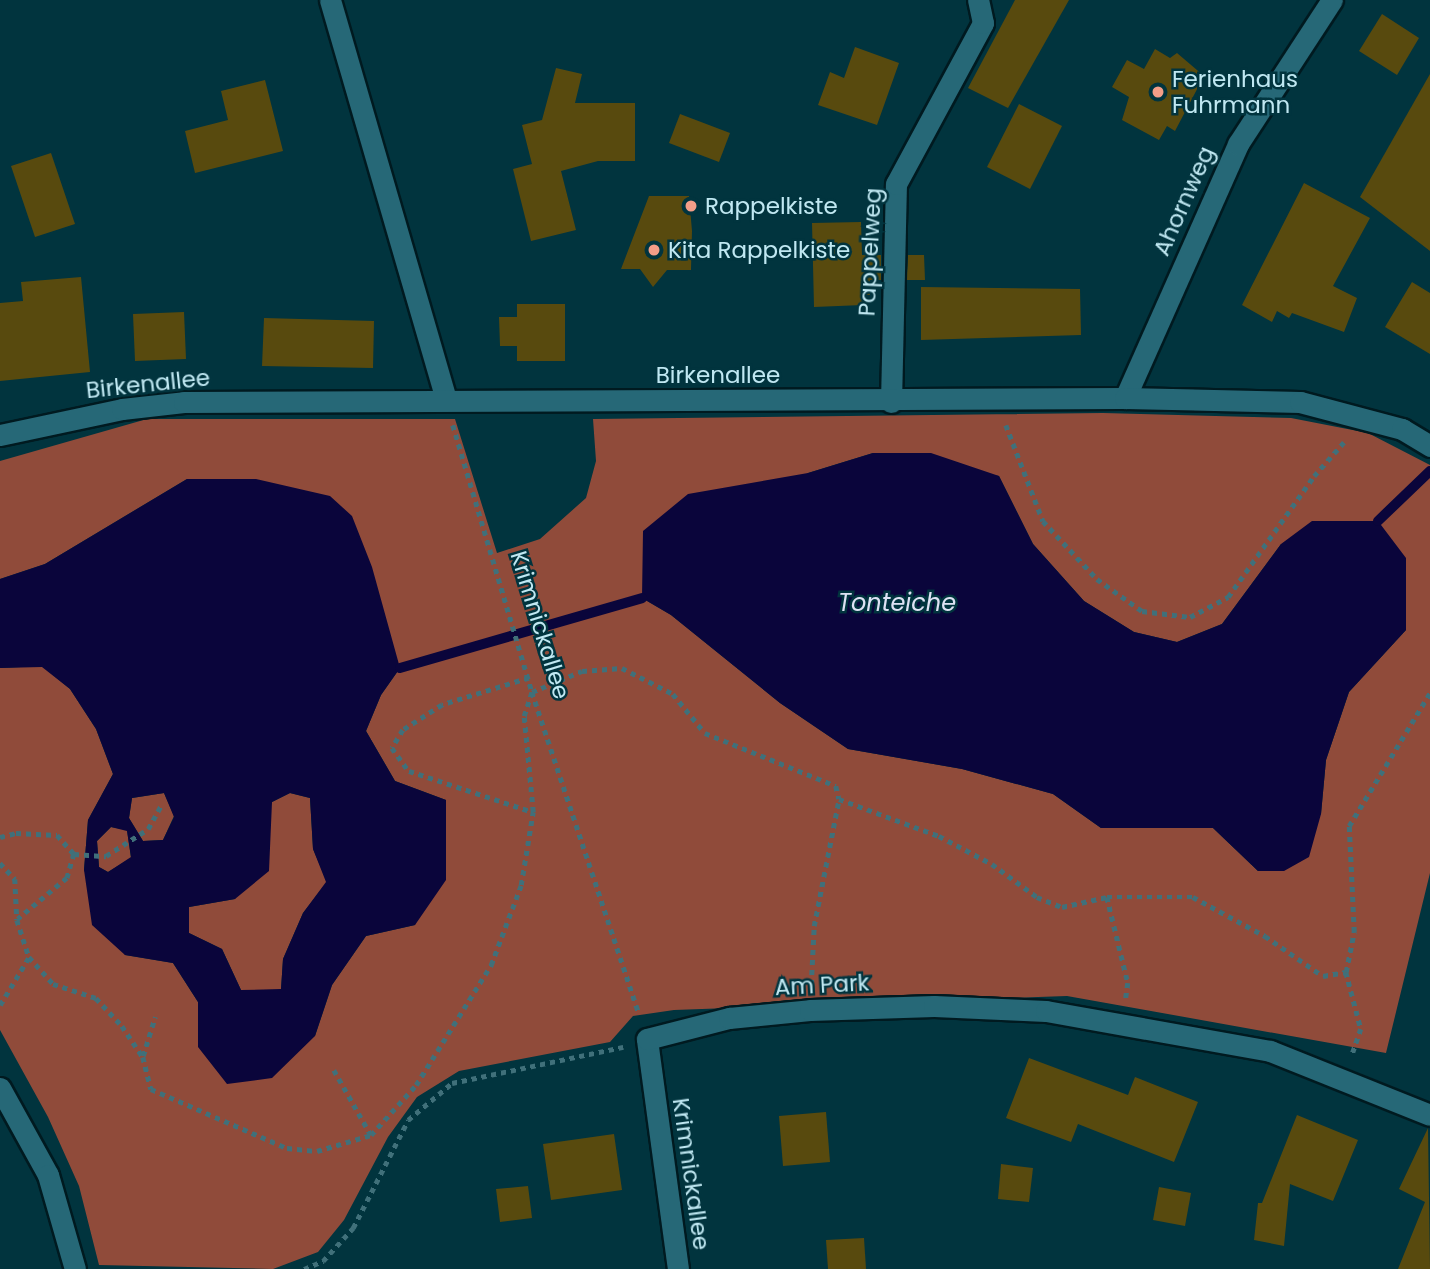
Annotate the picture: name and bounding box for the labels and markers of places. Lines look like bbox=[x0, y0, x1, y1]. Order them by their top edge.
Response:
place label: Ferienhaus Fuhrmann bbox=[1172, 65, 1298, 119]
marker: Ferienhaus Fuhrmann bbox=[1150, 84, 1166, 100]
place label: Rappelkiste bbox=[705, 192, 838, 220]
marker: Rappelkiste bbox=[683, 198, 699, 214]
place label: Kita Rappelkiste bbox=[668, 236, 850, 264]
marker: Kita Rappelkiste bbox=[646, 242, 662, 258]

